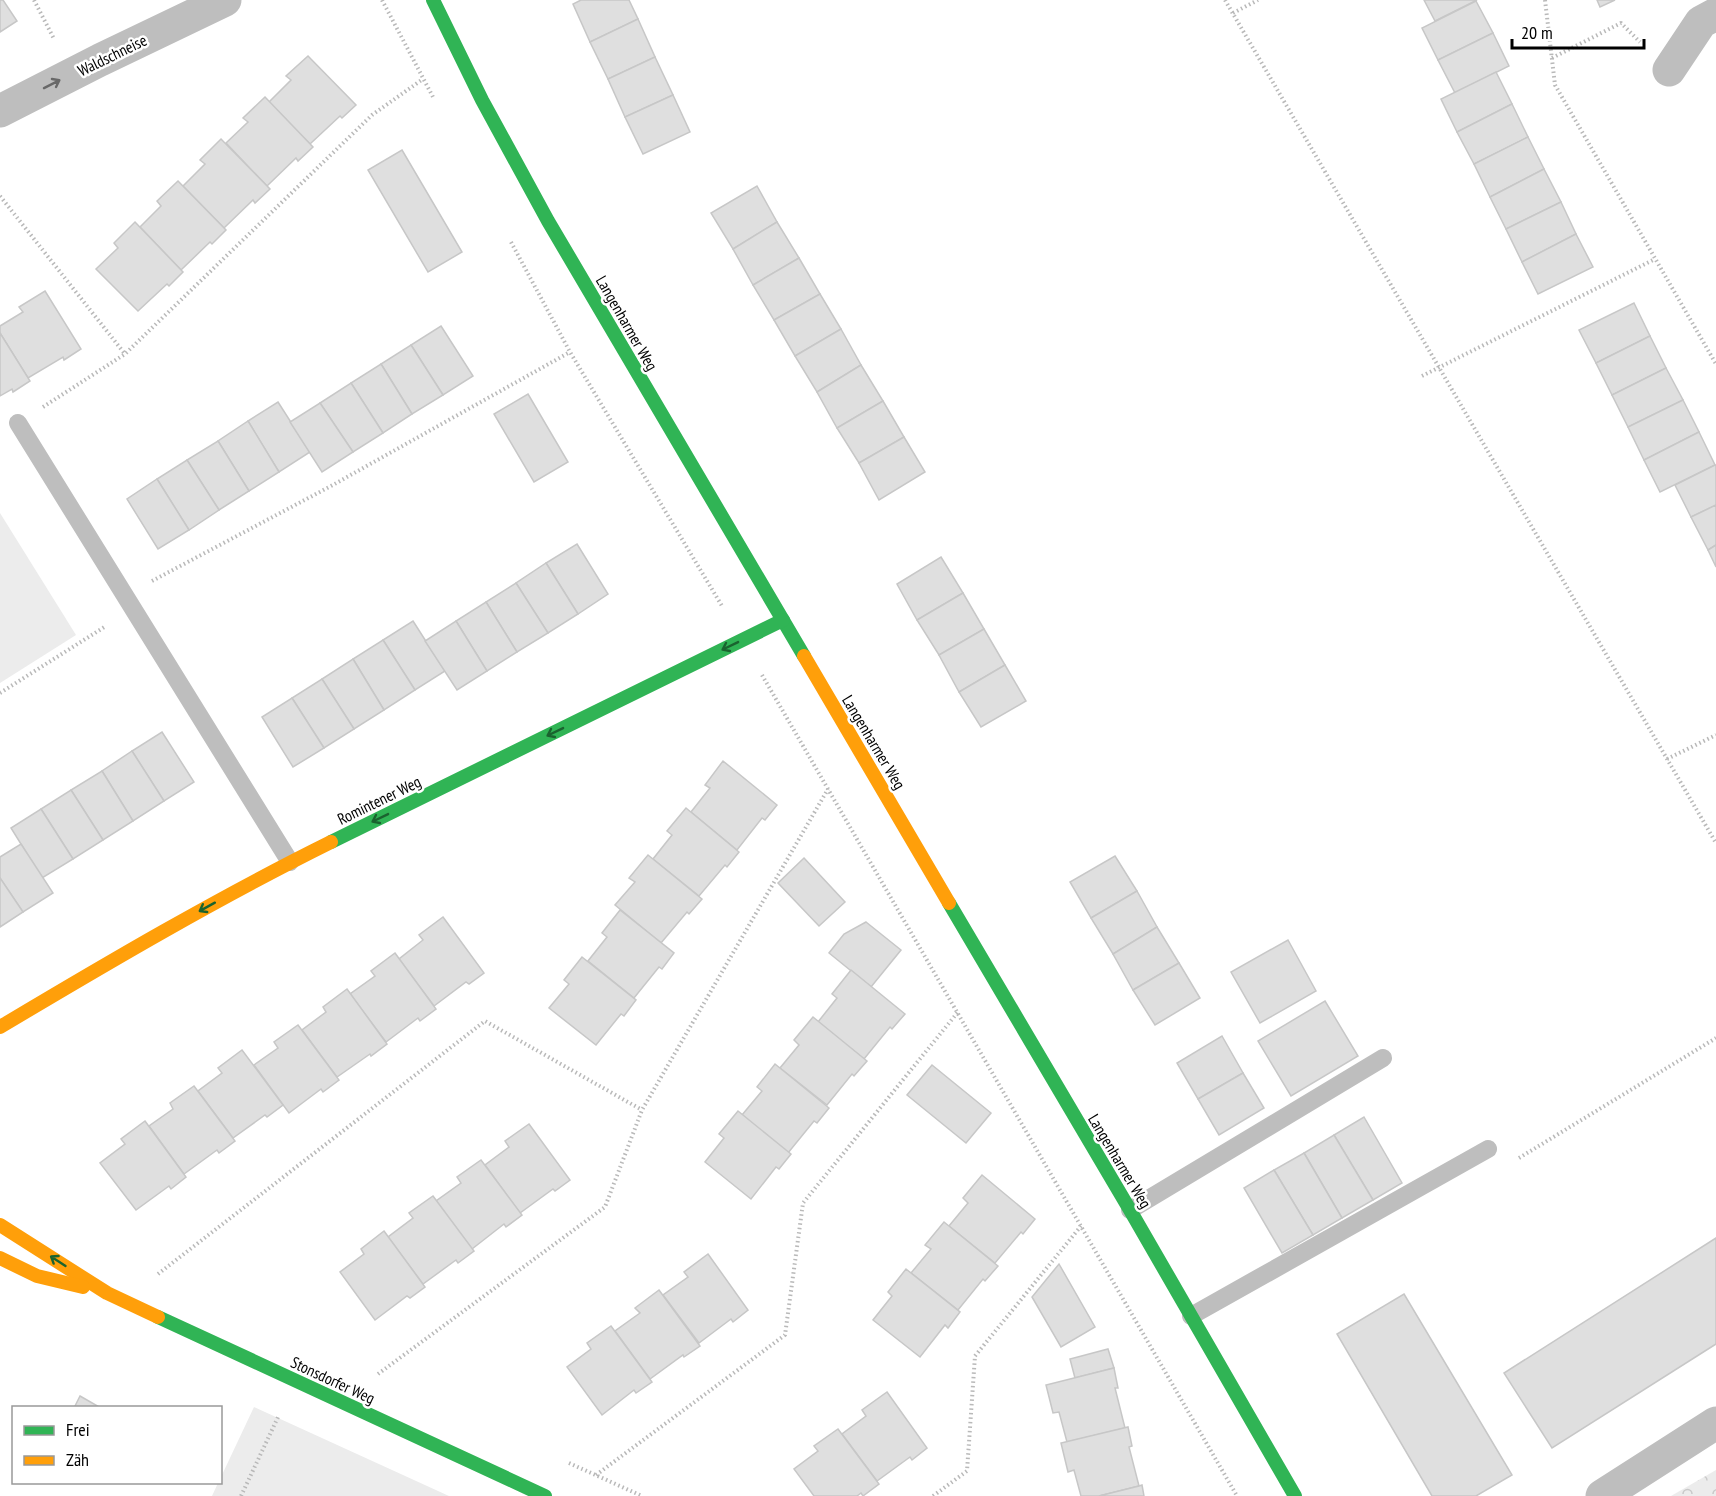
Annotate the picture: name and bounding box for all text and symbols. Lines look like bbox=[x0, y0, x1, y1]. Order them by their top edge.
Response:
scale bar bbox=[1512, 12, 1644, 50]
text: 20 m bbox=[1521, 21, 1553, 44]
street label: Waldschneise bbox=[74, 30, 150, 80]
one-way arrow bbox=[43, 78, 61, 90]
street label: Langenharmer Weg bbox=[592, 272, 662, 374]
one-way arrow bbox=[722, 641, 740, 652]
street label: Langenharmer Weg bbox=[838, 691, 910, 793]
one-way arrow bbox=[546, 726, 564, 738]
street label: Romintener Weg bbox=[334, 771, 424, 829]
one-way arrow bbox=[371, 812, 389, 824]
one-way arrow bbox=[198, 902, 216, 913]
street label: Langenharmer Weg bbox=[1084, 1110, 1156, 1212]
one-way arrow bbox=[50, 1255, 67, 1267]
street label: Stonsdorfer Weg bbox=[288, 1352, 378, 1408]
legend bbox=[12, 1406, 222, 1484]
text: Frei bbox=[66, 1418, 90, 1441]
text: Zäh bbox=[66, 1448, 89, 1471]

